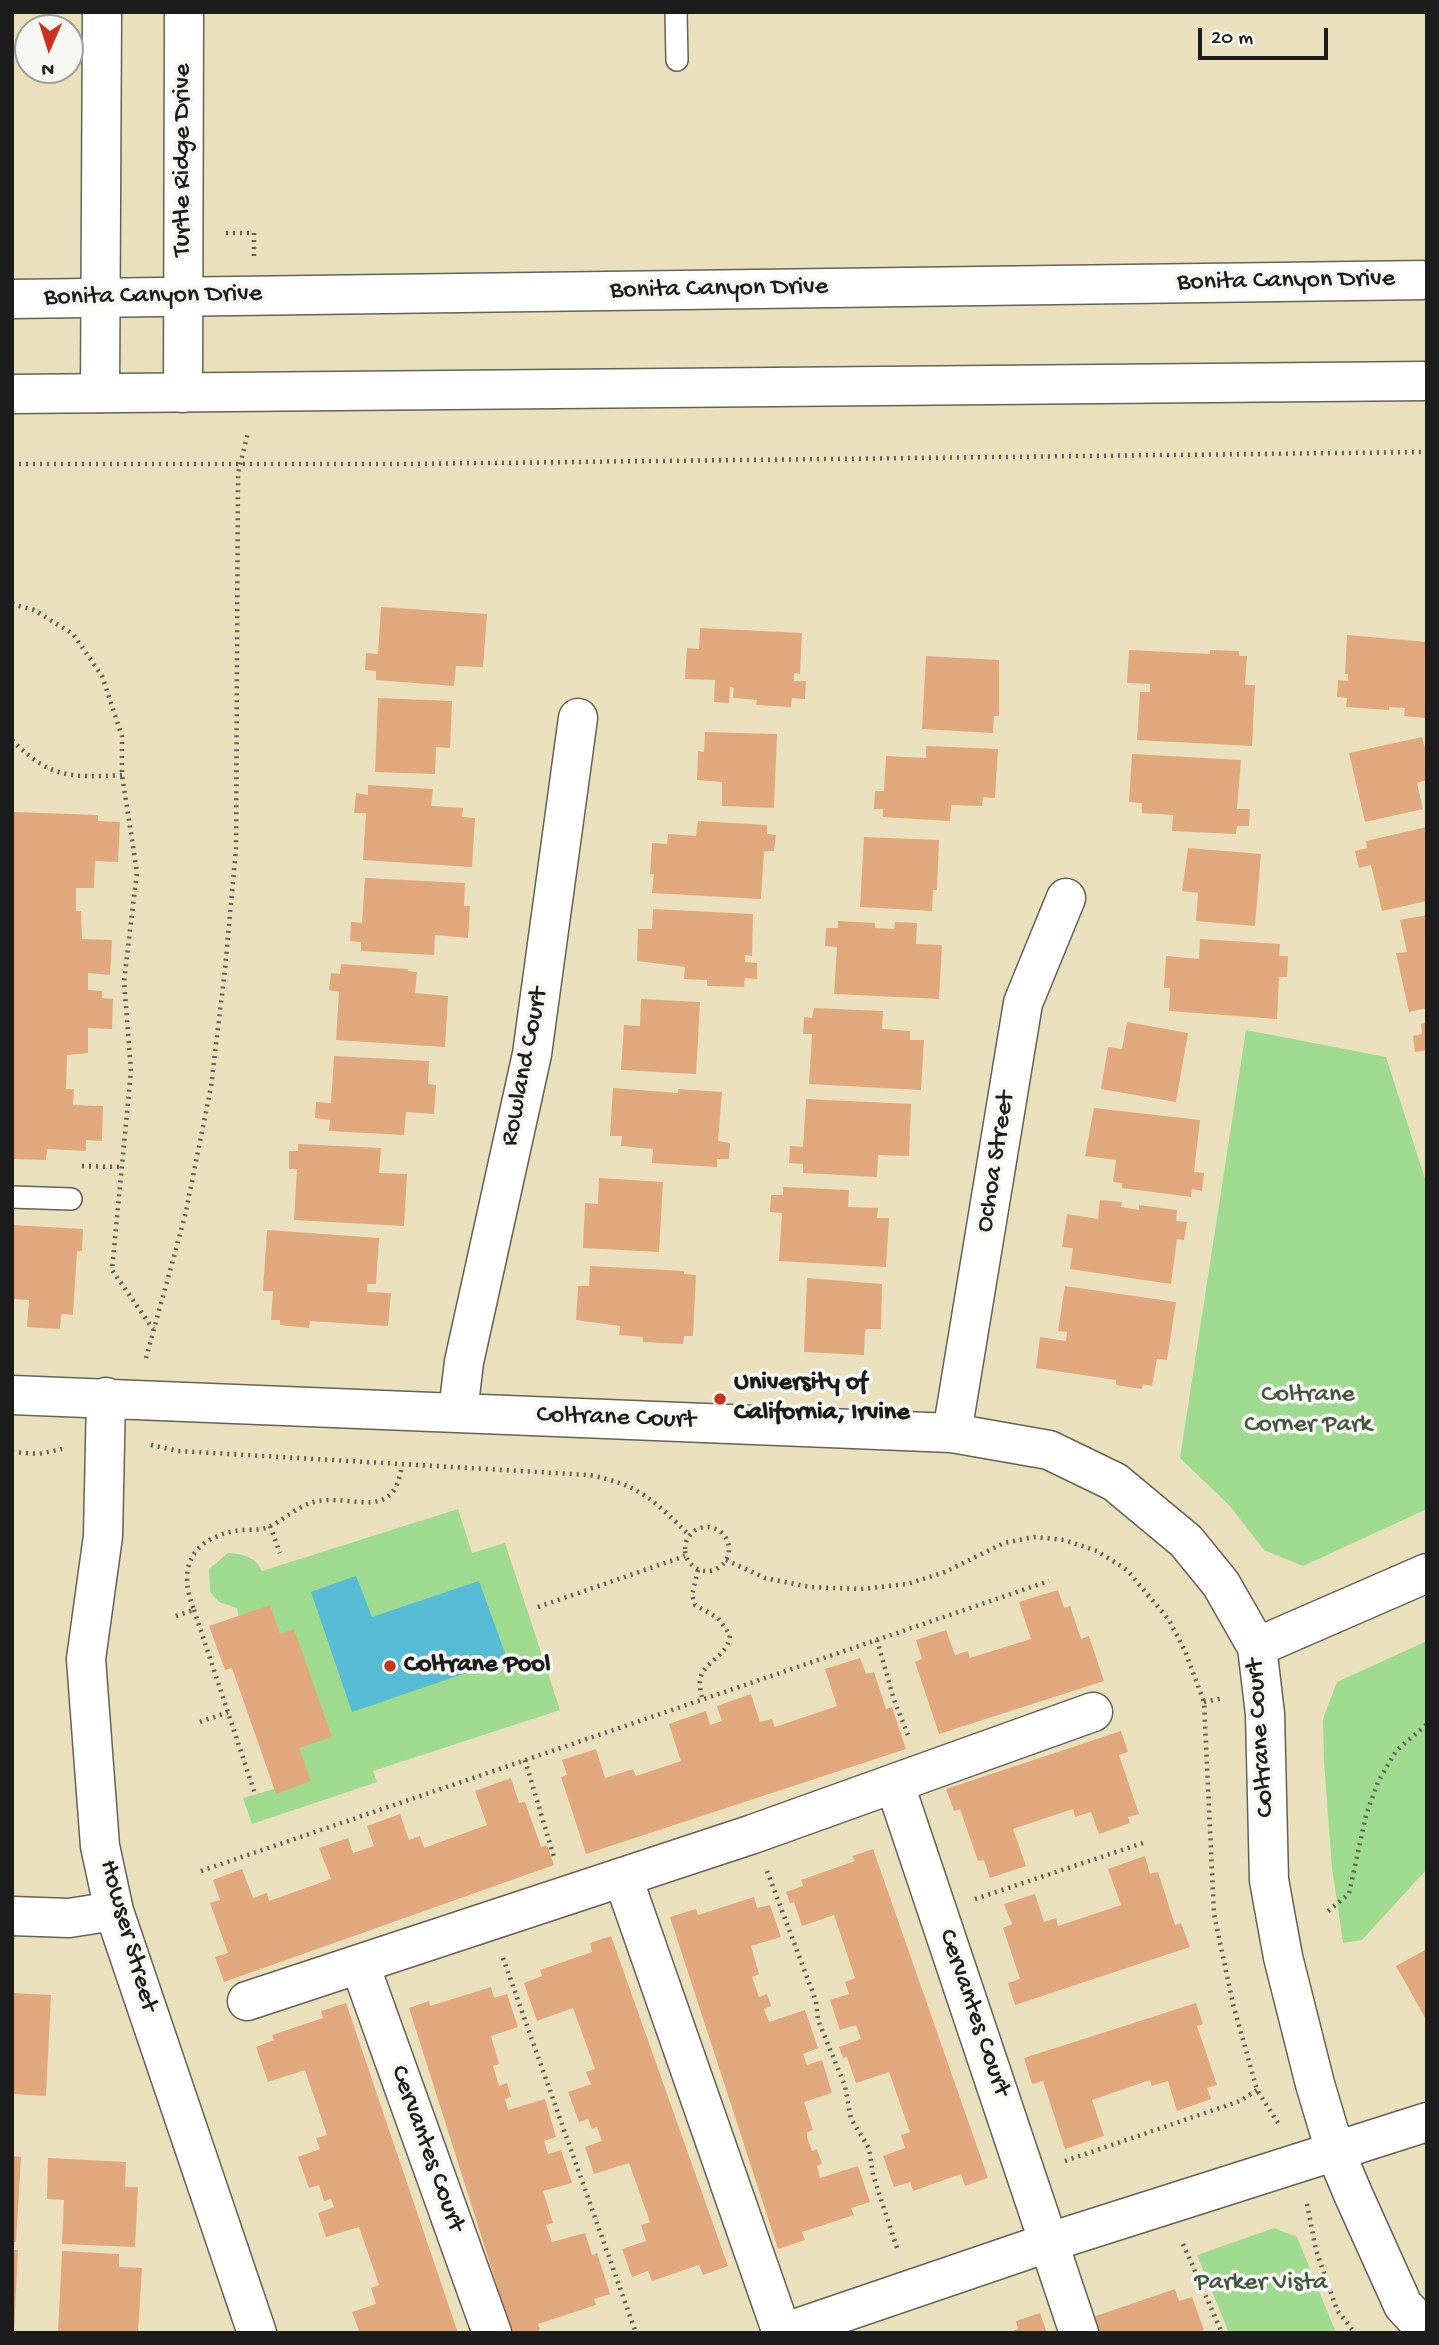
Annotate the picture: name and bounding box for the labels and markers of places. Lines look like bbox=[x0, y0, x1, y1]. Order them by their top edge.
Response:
place label: University of California, Irvine bbox=[734, 1368, 910, 1430]
marker: University of California, Irvine bbox=[712, 1391, 728, 1407]
place label: Coltrane Pool bbox=[404, 1650, 551, 1682]
marker: Coltrane Pool bbox=[382, 1658, 398, 1674]

